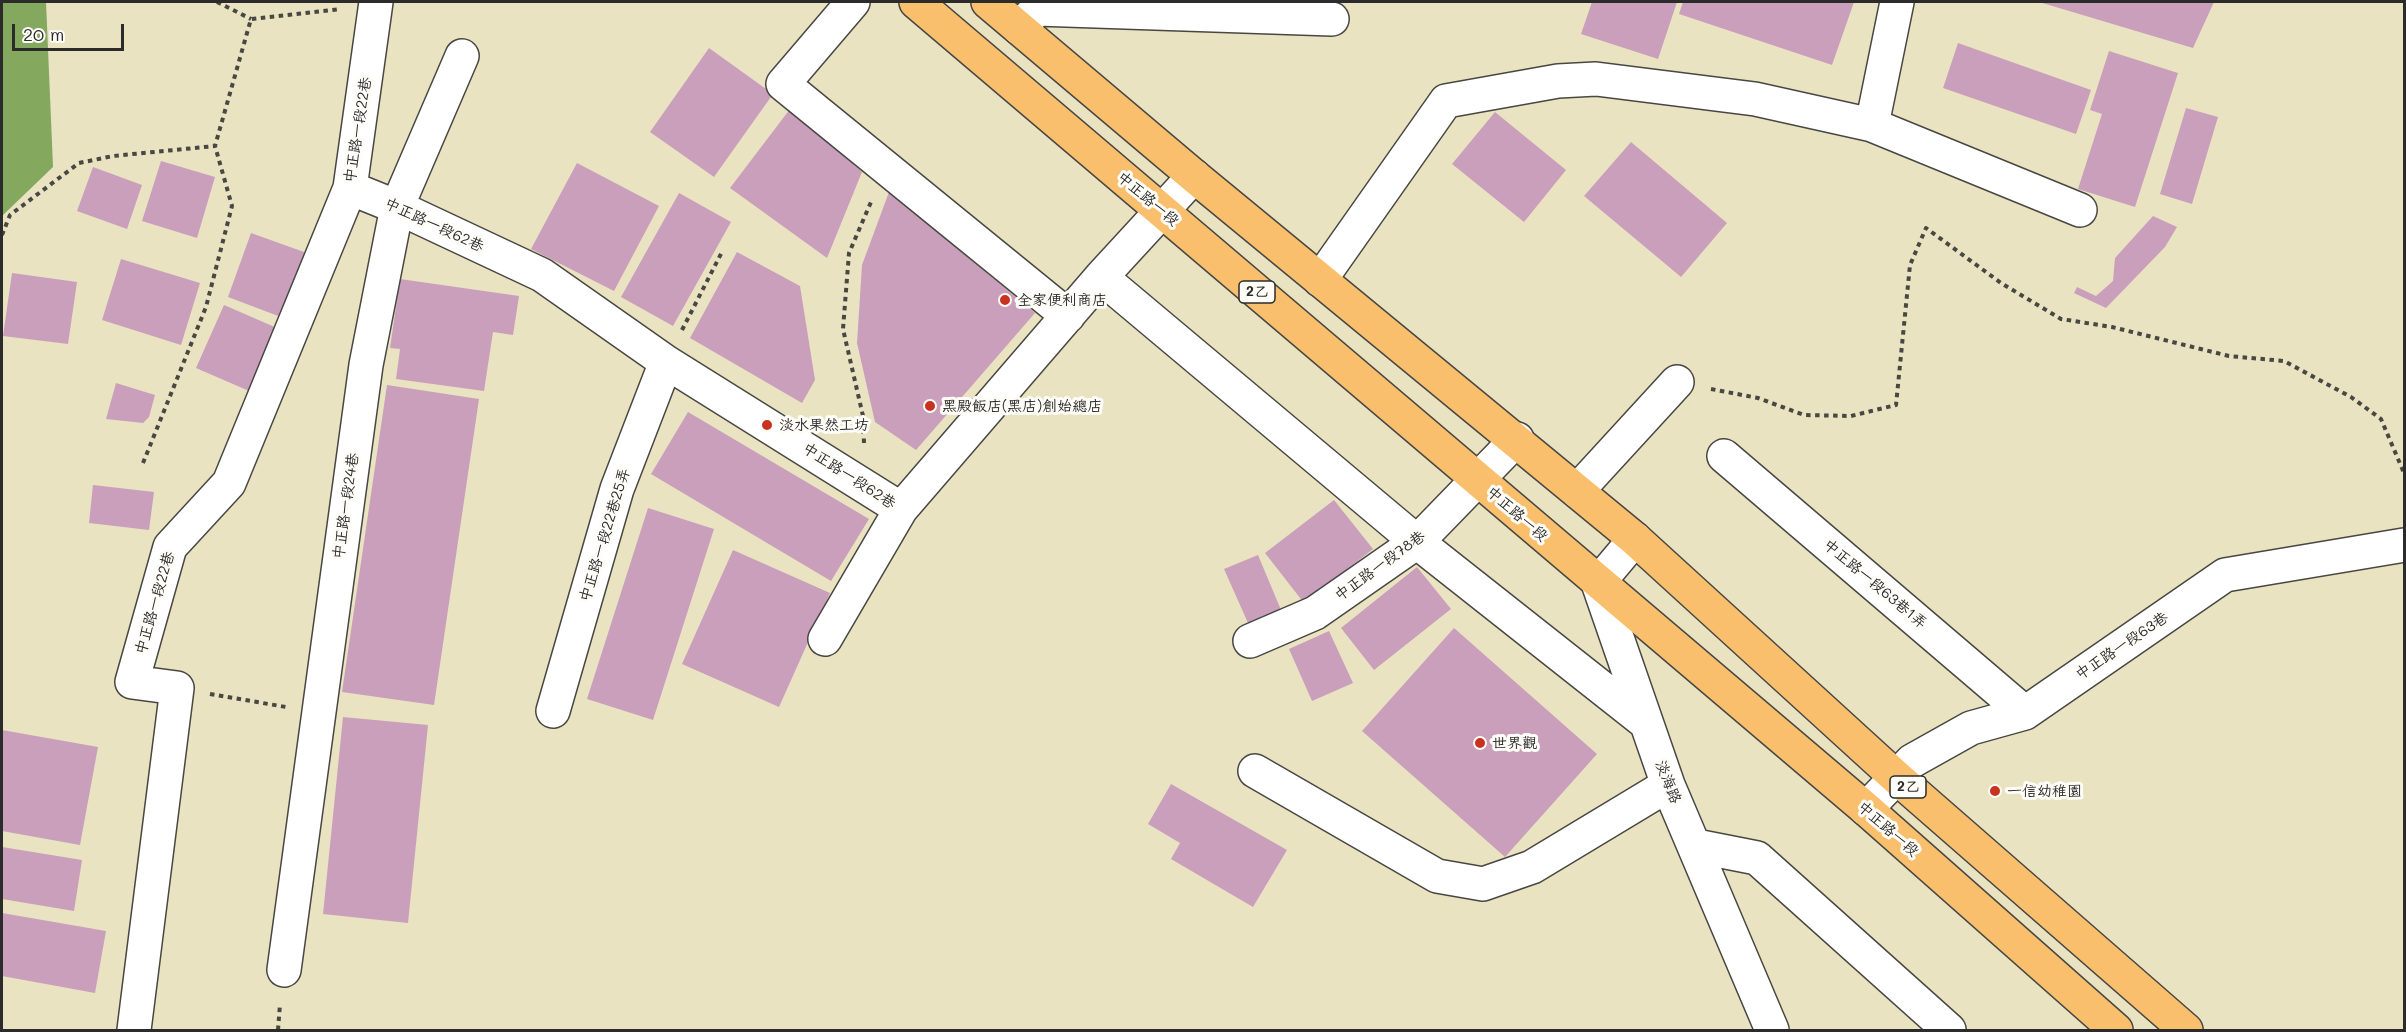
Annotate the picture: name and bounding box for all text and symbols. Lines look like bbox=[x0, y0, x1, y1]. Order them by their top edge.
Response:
scale bar bbox=[15, 12, 128, 50]
text: 20 m bbox=[23, 22, 64, 46]
street label: 中正路一段22巷 bbox=[341, 76, 375, 184]
street label: 中正路一段 bbox=[1113, 168, 1183, 230]
street label: 中正路一段62巷 bbox=[382, 194, 486, 256]
road number: 2乙 bbox=[1239, 281, 1275, 303]
place label: 全家便利商店 bbox=[1017, 291, 1107, 309]
marker: 全家便利商店 bbox=[998, 293, 1012, 307]
place label: 黑殿飯店(黑店)創始總店 bbox=[942, 397, 1102, 415]
marker: 黑殿飯店(黑店)創始總店 bbox=[923, 399, 937, 413]
place label: 淡水果然工坊 bbox=[779, 416, 869, 434]
marker: 淡水果然工坊 bbox=[760, 418, 774, 432]
street label: 中正路一段62巷 bbox=[799, 439, 899, 513]
street label: 中正路一段24巷 bbox=[330, 452, 362, 560]
street label: 中正路一段22巷25弄 bbox=[576, 466, 634, 604]
street label: 中正路一段 bbox=[1483, 483, 1551, 545]
street label: 中正路一段78巷 bbox=[1331, 527, 1429, 605]
street label: 中正路一段63巷1弄 bbox=[1820, 535, 1930, 633]
street label: 中正路一段22巷 bbox=[132, 549, 178, 657]
street label: 中正路一段63巷 bbox=[2072, 608, 2172, 684]
place label: 世界觀 bbox=[1492, 734, 1537, 752]
marker: 世界觀 bbox=[1473, 736, 1487, 750]
street label: 淡海路 bbox=[1651, 758, 1685, 806]
road number: 2乙 bbox=[1890, 776, 1926, 798]
place label: 一信幼稚園 bbox=[2007, 782, 2082, 800]
marker: 一信幼稚園 bbox=[1988, 784, 2002, 798]
street label: 中正路一段 bbox=[1854, 798, 1922, 860]

